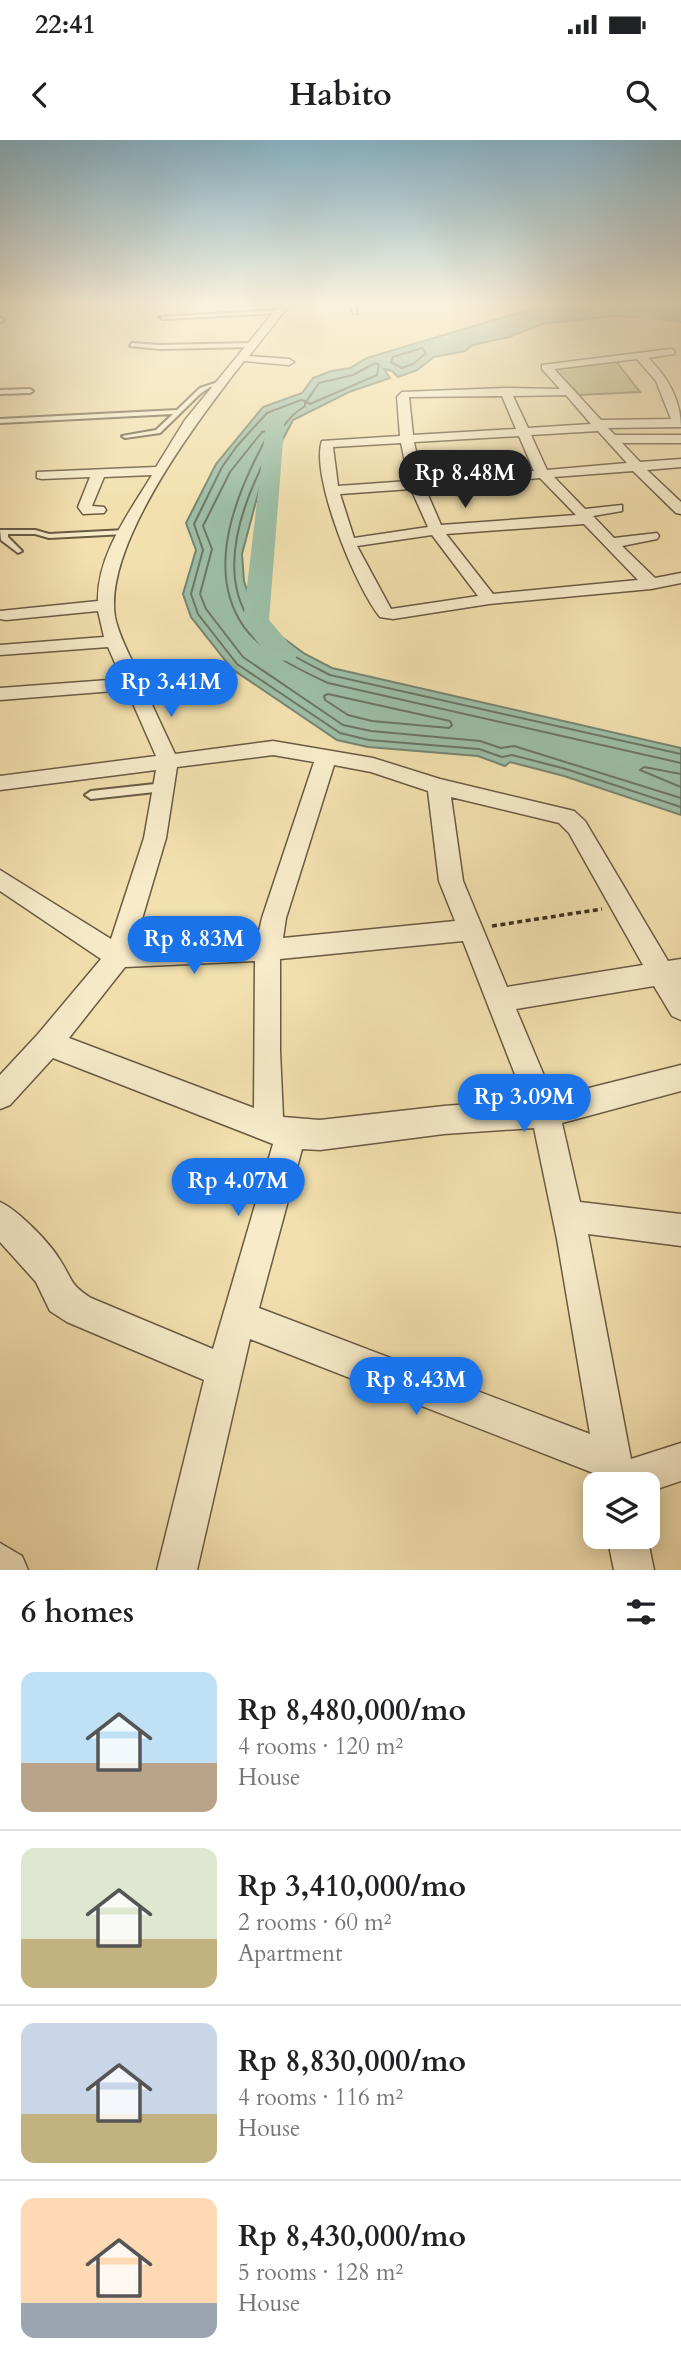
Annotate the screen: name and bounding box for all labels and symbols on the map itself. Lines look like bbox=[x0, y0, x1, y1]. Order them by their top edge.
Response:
pin: Rp 8.48M bbox=[393, 450, 537, 510]
pin: Rp 3.41M bbox=[99, 660, 243, 719]
pin: Rp 8.83M bbox=[122, 916, 266, 976]
pin: Rp 3.09M bbox=[452, 1074, 596, 1134]
pin: Rp 4.07M bbox=[166, 1158, 310, 1218]
pin: Rp 8.43M bbox=[344, 1358, 488, 1417]

